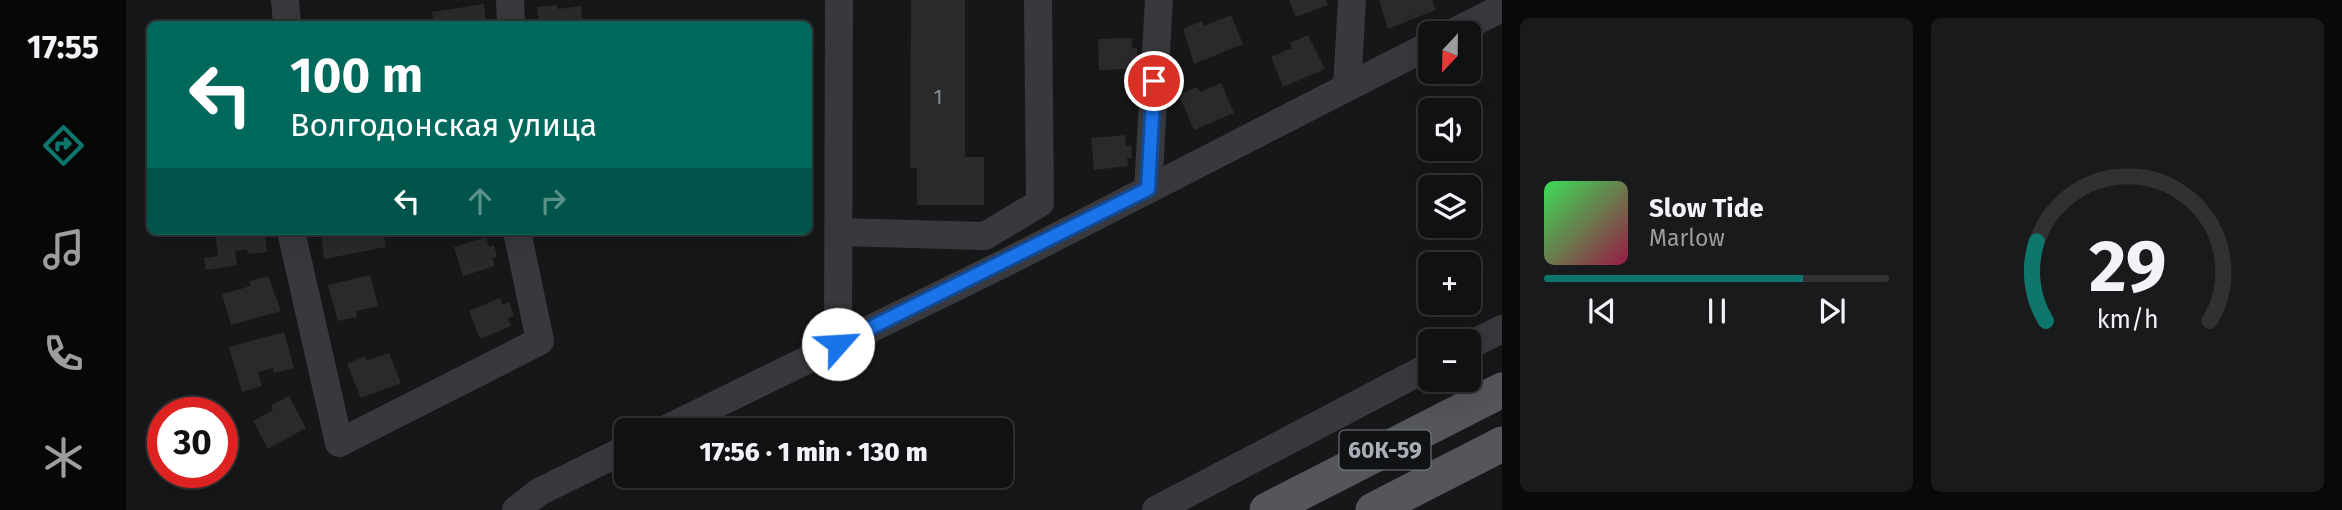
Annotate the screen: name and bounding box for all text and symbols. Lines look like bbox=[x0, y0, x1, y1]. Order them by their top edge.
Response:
north arrow bbox=[1418, 21, 1480, 84]
map controls bbox=[1418, 21, 1481, 392]
text: 17:55 bbox=[27, 28, 99, 66]
text: 100 m bbox=[290, 46, 423, 105]
icon: left bbox=[175, 49, 266, 140]
pin bbox=[1124, 51, 1184, 111]
icon: arrive bbox=[1135, 62, 1173, 100]
house number: 1 bbox=[933, 84, 943, 110]
button: sound bbox=[1418, 98, 1481, 161]
text: Волгодонская улица bbox=[290, 106, 597, 144]
icon: directions bbox=[39, 121, 88, 170]
button: layers bbox=[1418, 175, 1481, 238]
icon: left bbox=[388, 182, 426, 220]
icon: ahead bbox=[461, 182, 499, 220]
icon: right bbox=[534, 182, 572, 220]
text: Slow Tide bbox=[1649, 193, 1764, 224]
text: 29 bbox=[2089, 223, 2166, 310]
text: Marlow bbox=[1649, 224, 1725, 252]
icon: music bbox=[39, 225, 88, 274]
button: + bbox=[1418, 252, 1481, 315]
icon: previous bbox=[1583, 292, 1621, 330]
icon: pause bbox=[1698, 292, 1736, 330]
icon: next bbox=[1813, 292, 1851, 330]
text: km/h bbox=[2097, 305, 2158, 335]
position arrow bbox=[801, 307, 875, 381]
icon: phone bbox=[39, 329, 88, 378]
button: − bbox=[1418, 329, 1481, 392]
speed limit sign: 30 bbox=[147, 397, 238, 488]
road number: 60К-59 bbox=[1340, 431, 1430, 470]
icon: climate bbox=[39, 433, 88, 482]
text: 17:56 · 1 min · 130 m bbox=[700, 437, 928, 468]

